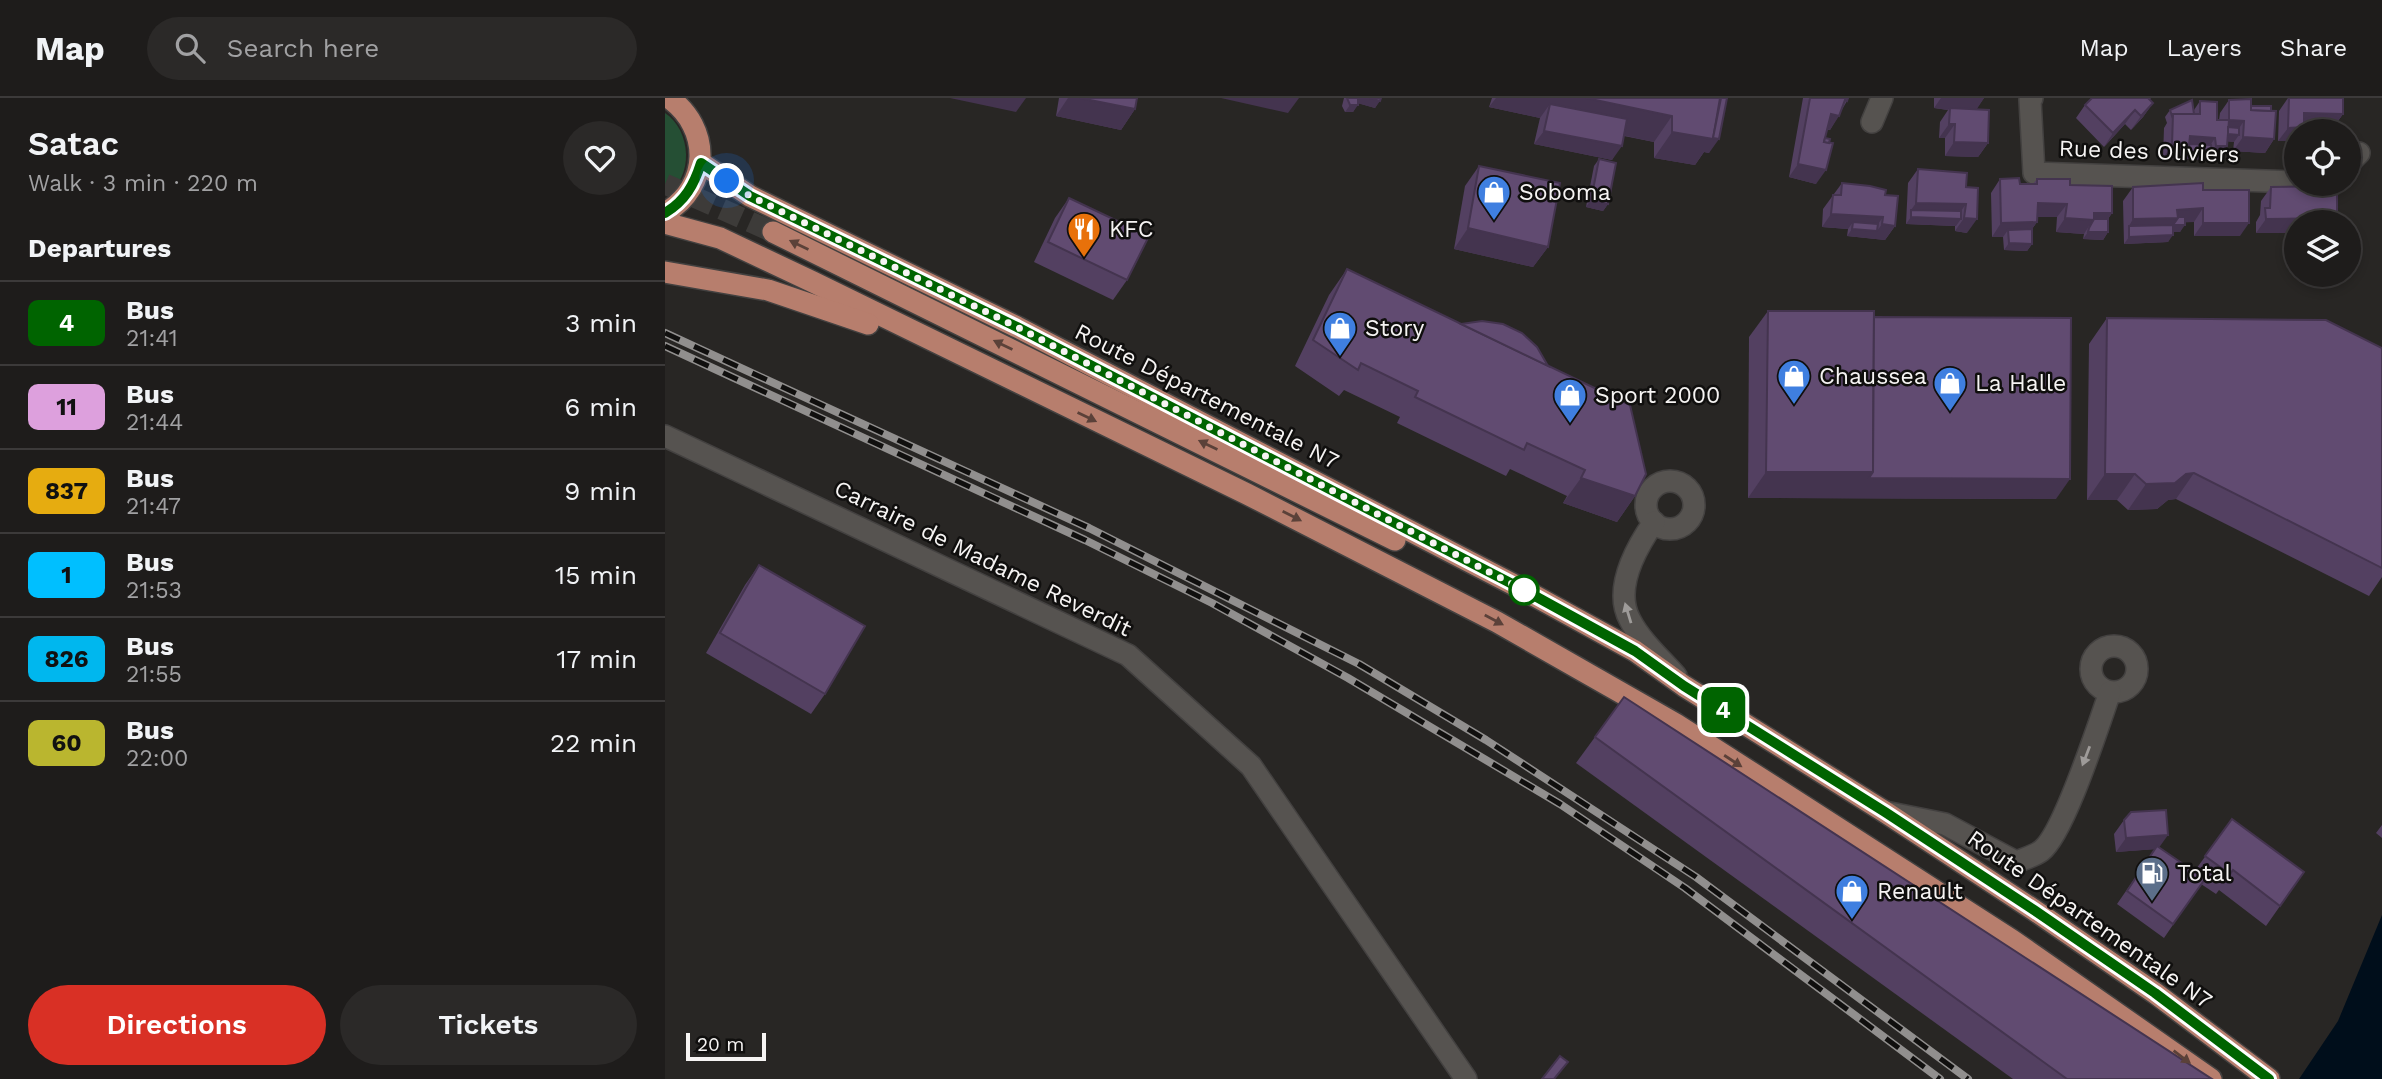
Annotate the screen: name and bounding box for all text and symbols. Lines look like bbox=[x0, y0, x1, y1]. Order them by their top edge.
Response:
search box bbox=[147, 17, 637, 80]
text: Map bbox=[35, 29, 105, 68]
icon: search bbox=[171, 29, 209, 67]
text: Search here bbox=[227, 33, 379, 63]
text: Map bbox=[2080, 34, 2128, 62]
text: Layers bbox=[2166, 34, 2242, 62]
text: Share bbox=[2280, 34, 2347, 62]
map controls bbox=[2284, 119, 2361, 287]
button: locate bbox=[2284, 119, 2361, 196]
button: heart bbox=[563, 121, 637, 195]
text: Satac bbox=[28, 124, 119, 163]
street label: Rue des Oliviers bbox=[2058, 135, 2240, 168]
your location bbox=[709, 163, 744, 198]
text: Walk · 3 min · 220 m bbox=[28, 170, 258, 197]
shop icon: Soboma bbox=[1475, 173, 1513, 222]
place label: Soboma bbox=[1519, 179, 1611, 206]
restaurant icon: KFC bbox=[1065, 210, 1103, 259]
button: layers bbox=[2284, 210, 2361, 287]
place label: KFC bbox=[1109, 216, 1154, 243]
text: Departures bbox=[28, 233, 171, 263]
one-way arrow bbox=[789, 240, 809, 251]
text: Bus bbox=[126, 295, 174, 325]
text: 3 min bbox=[565, 308, 637, 338]
text: 4 bbox=[59, 309, 74, 337]
shop icon: Story bbox=[1321, 309, 1359, 358]
place label: Story bbox=[1365, 315, 1425, 342]
street label: Route Départementale N7 bbox=[1070, 318, 1343, 475]
text: 21:41 bbox=[126, 325, 178, 352]
one-way arrow bbox=[993, 339, 1013, 351]
shop icon: Chaussea bbox=[1775, 357, 1813, 406]
place label: Chaussea bbox=[1819, 363, 1927, 390]
shop icon: La Halle bbox=[1931, 364, 1969, 413]
place label: La Halle bbox=[1975, 370, 2066, 397]
shop icon: Sport 2000 bbox=[1551, 376, 1589, 425]
text: Bus bbox=[126, 379, 174, 409]
place label: Sport 2000 bbox=[1595, 382, 1720, 409]
text: 6 min bbox=[565, 392, 637, 422]
text: 11 bbox=[56, 393, 77, 421]
text: 21:44 bbox=[126, 409, 183, 436]
one-way arrow bbox=[1077, 411, 1097, 423]
one-way arrow bbox=[1198, 439, 1218, 450]
text: Bus bbox=[126, 463, 174, 493]
street label: Carraire de Madame Reverdit bbox=[830, 475, 1136, 642]
text: 9 min bbox=[564, 476, 637, 506]
text: 837 bbox=[45, 477, 88, 505]
text: 21:47 bbox=[126, 493, 181, 520]
one-way arrow bbox=[1282, 511, 1302, 522]
text: Bus bbox=[126, 547, 174, 577]
text: 15 min bbox=[555, 560, 637, 590]
text: 1 bbox=[61, 561, 72, 589]
unlabelled marker bbox=[1509, 575, 1539, 605]
text: 21:53 bbox=[126, 577, 182, 604]
one-way arrow bbox=[1623, 602, 1633, 623]
one-way arrow bbox=[1485, 614, 1505, 626]
text: Bus bbox=[126, 631, 174, 661]
text: 17 min bbox=[556, 644, 637, 674]
text: 826 bbox=[44, 645, 89, 673]
text: 21:55 bbox=[126, 661, 182, 688]
line badge: 4 bbox=[1700, 687, 1746, 733]
text: 4 bbox=[1715, 696, 1731, 724]
text: Bus bbox=[126, 715, 174, 745]
text: 22 min bbox=[550, 728, 637, 758]
text: 60 bbox=[51, 729, 82, 757]
text: 22:00 bbox=[126, 745, 188, 772]
one-way arrow bbox=[2081, 745, 2092, 766]
one-way arrow bbox=[1723, 754, 1742, 767]
street label: Route Départementale N7 bbox=[1962, 824, 2217, 1014]
fuel station icon: Total bbox=[2133, 854, 2171, 903]
place label: Total bbox=[2177, 860, 2232, 887]
shop icon: Renault bbox=[1833, 872, 1871, 921]
place label: Renault bbox=[1877, 878, 1963, 905]
button: Directions bbox=[28, 985, 326, 1065]
button: Tickets bbox=[340, 985, 637, 1065]
scale bar bbox=[686, 1030, 767, 1062]
text: 20 m bbox=[697, 1033, 744, 1056]
one-way arrow bbox=[2173, 1050, 2191, 1064]

